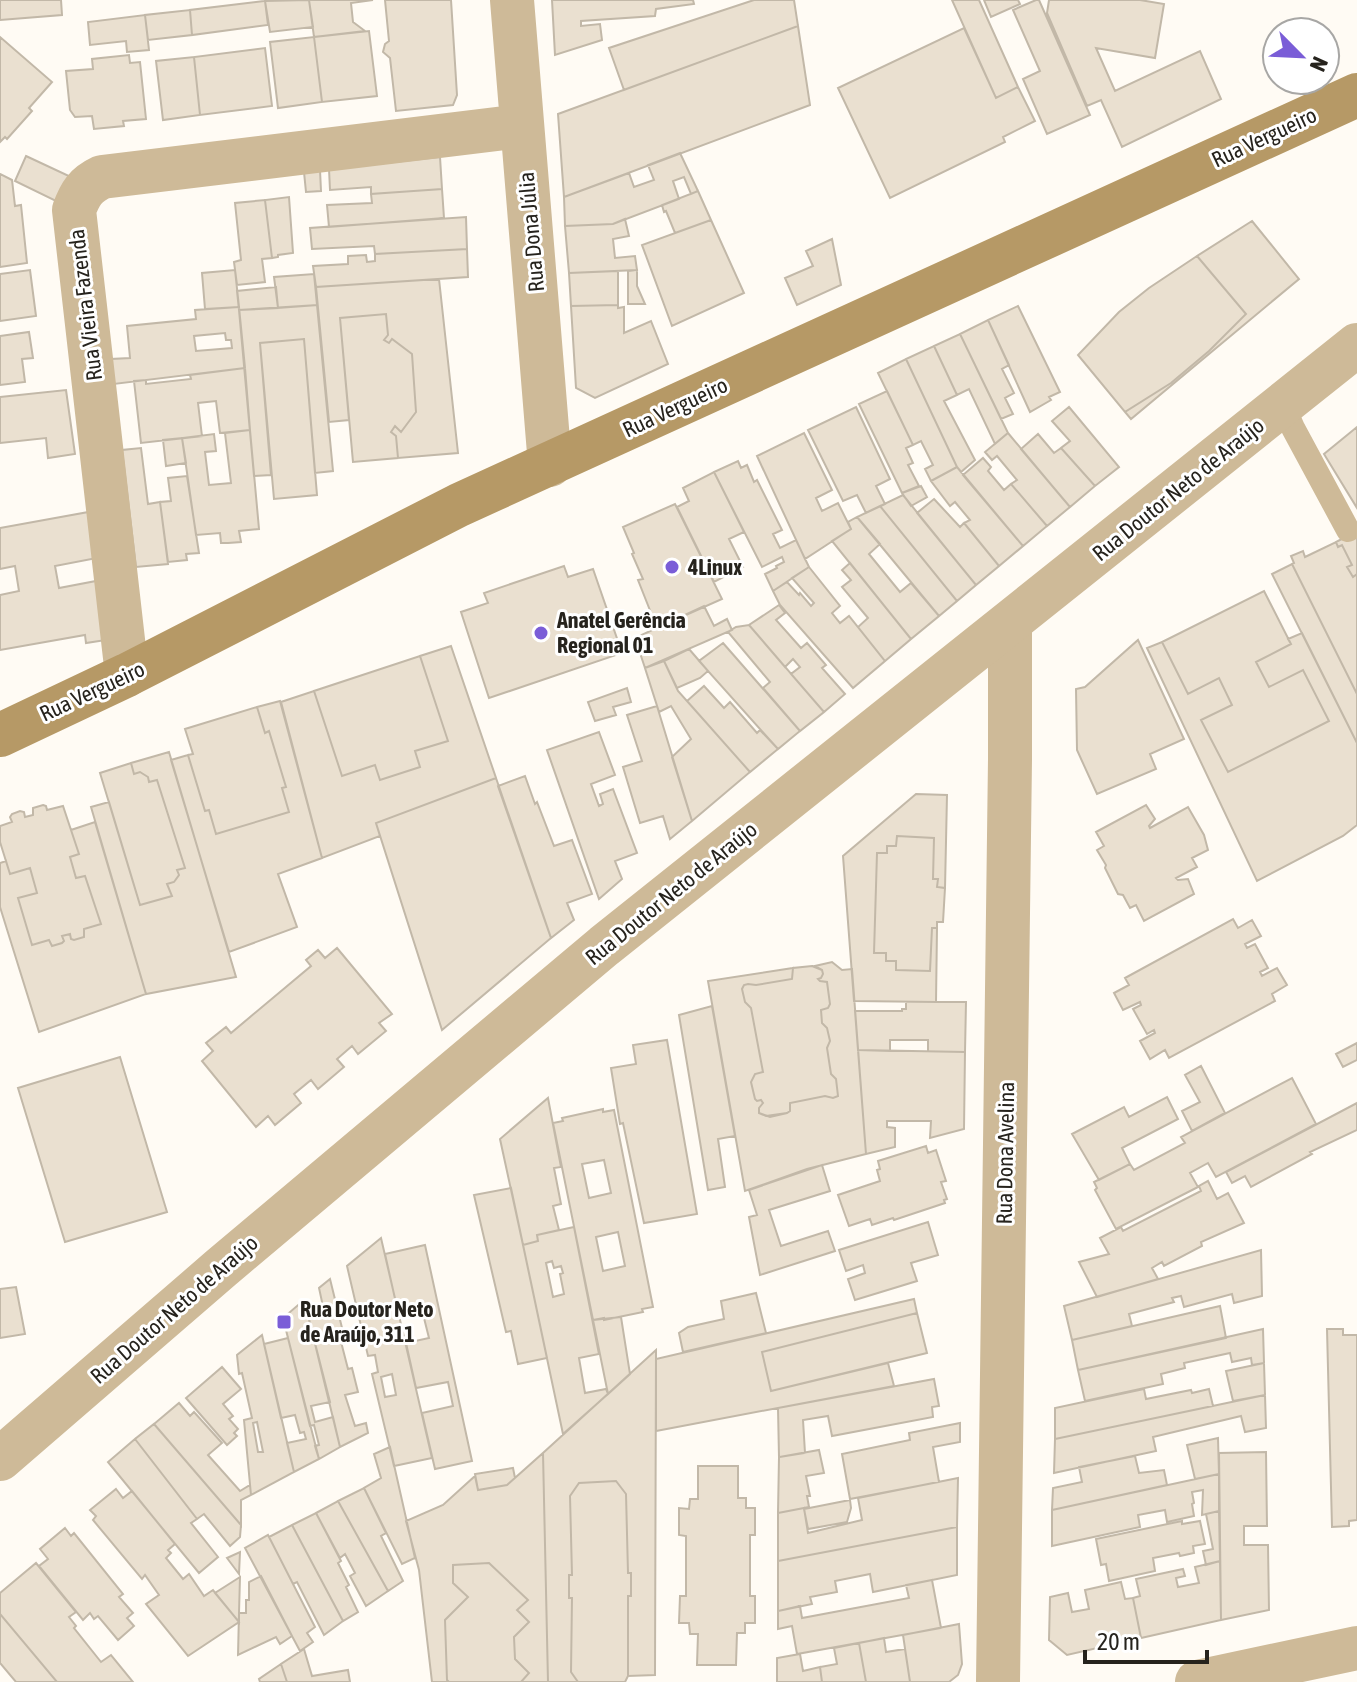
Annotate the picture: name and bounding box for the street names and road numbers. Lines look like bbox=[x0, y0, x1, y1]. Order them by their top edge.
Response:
street label: Rua Vergueiro bbox=[1207, 101, 1321, 173]
street label: Rua Dona Júlia bbox=[513, 171, 549, 293]
street label: Rua Vieira Fazenda bbox=[63, 228, 107, 382]
street label: Rua Vergueiro bbox=[618, 371, 732, 443]
street label: Rua Doutor Neto de Araújo bbox=[1087, 412, 1269, 566]
street label: Rua Vergueiro bbox=[35, 655, 149, 727]
street label: Rua Doutor Neto de Araújo bbox=[580, 816, 762, 970]
street label: Rua Dona Avelina bbox=[991, 1081, 1019, 1225]
street label: Rua Doutor Neto de Araújo bbox=[85, 1229, 263, 1389]

